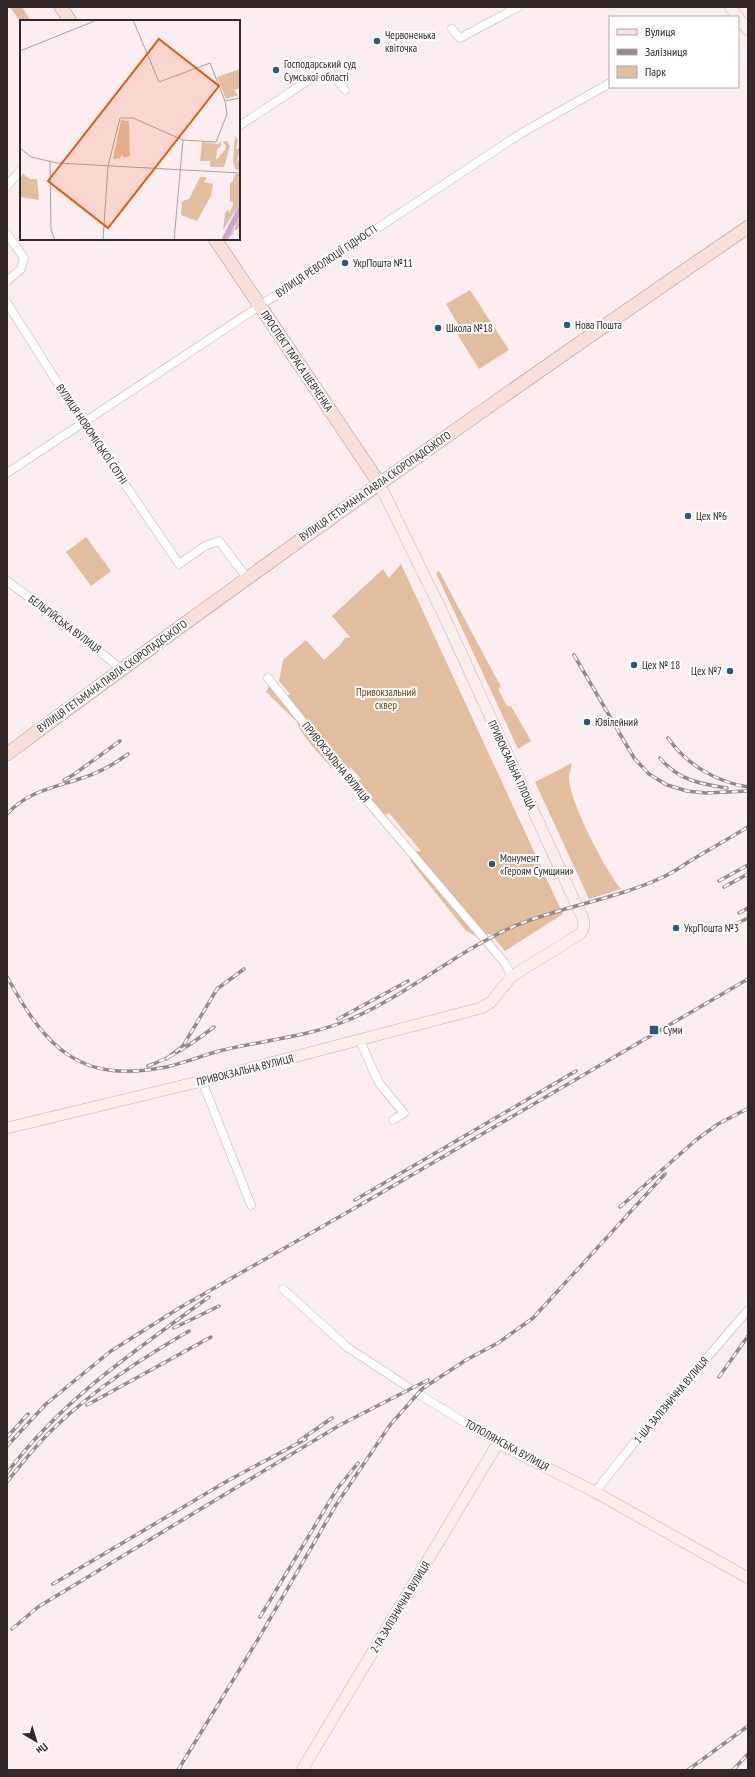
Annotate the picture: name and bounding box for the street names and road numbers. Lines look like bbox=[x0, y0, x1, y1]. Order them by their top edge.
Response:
street label: ВУЛИЦЯ РЕВОЛЮЦІЇ ГІДНОСТІ bbox=[273, 222, 379, 300]
street label: ПРОСПЕКТ ТАРАСА ШЕВЧЕНКА bbox=[258, 308, 337, 415]
street label: ВУЛИЦЯ НОВОМІСЬКОЇ СОТНІ bbox=[53, 381, 131, 487]
street label: ВУЛИЦЯ ГЕТЬМАНА ПАВЛА СКОРОПАДСЬКОГО bbox=[296, 428, 454, 544]
street label: БЕЛЬГІЙСЬКА ВУЛИЦЯ bbox=[26, 592, 104, 656]
street label: ВУЛИЦЯ ГЕТЬМАНА ПАВЛА СКОРОПАДСЬКОГО bbox=[34, 617, 190, 735]
street label: ПРИВОКЗАЛЬНА ПЛОЩА bbox=[485, 718, 539, 813]
street label: ПРИВОКЗАЛЬНА ВУЛИЦЯ bbox=[299, 719, 373, 805]
street label: ПРИВОКЗАЛЬНА ВУЛИЦЯ bbox=[195, 1051, 295, 1089]
street label: 1-ША ЗАЛІЗНИЧНА ВУЛИЦЯ bbox=[631, 1354, 711, 1446]
street label: ТОПОЛЯНСЬКА ВУЛИЦЯ bbox=[462, 1416, 552, 1474]
street label: 2-ГА ЗАЛІЗНИЧНА ВУЛИЦЯ bbox=[367, 1559, 433, 1655]

